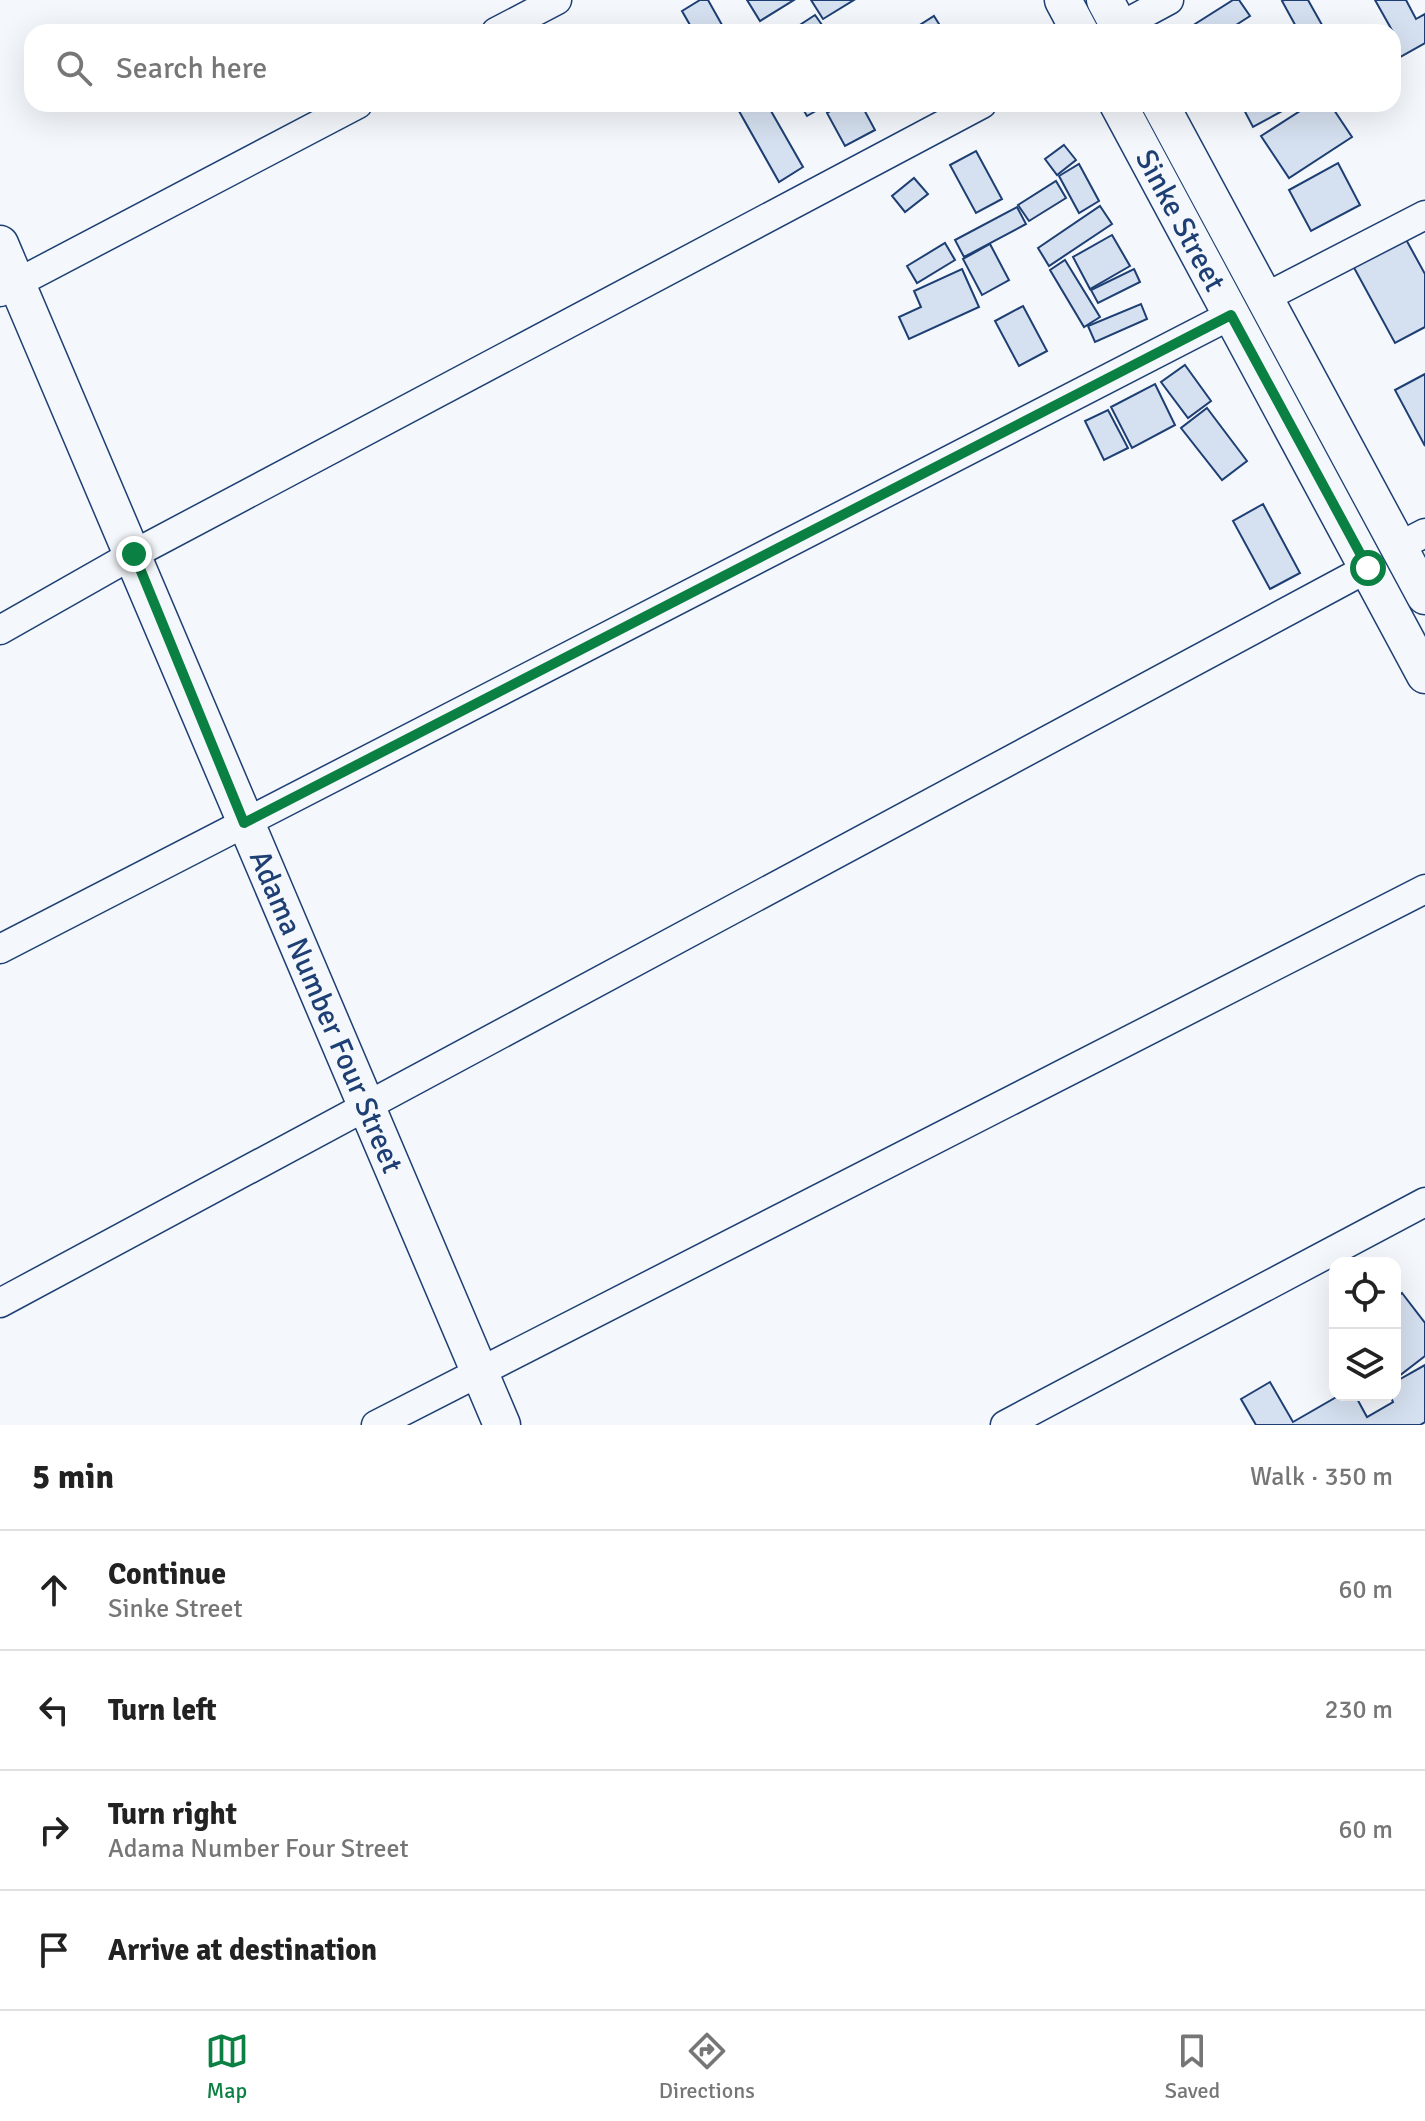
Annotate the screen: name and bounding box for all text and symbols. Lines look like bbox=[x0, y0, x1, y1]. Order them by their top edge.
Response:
search box bbox=[24, 24, 1401, 112]
icon: search bbox=[52, 46, 96, 90]
text: Search here bbox=[116, 50, 267, 87]
street label: Sinke Street bbox=[1127, 143, 1234, 297]
route end bbox=[116, 536, 152, 572]
route start bbox=[1350, 550, 1386, 586]
street label: Adama Number Four Street bbox=[241, 845, 411, 1178]
map controls bbox=[1329, 1257, 1401, 1401]
button: locate bbox=[1329, 1257, 1401, 1329]
button: layers bbox=[1329, 1329, 1401, 1401]
text: 5 min bbox=[32, 1456, 114, 1498]
text: Walk · 350 m bbox=[1250, 1461, 1393, 1493]
text: Continue bbox=[108, 1556, 226, 1593]
icon: ahead bbox=[32, 1568, 76, 1612]
text: 60 m bbox=[1338, 1574, 1393, 1606]
text: Sinke Street bbox=[108, 1593, 243, 1625]
icon: left bbox=[32, 1688, 76, 1732]
text: Turn left bbox=[108, 1692, 217, 1729]
text: 230 m bbox=[1324, 1694, 1393, 1726]
text: Turn right bbox=[108, 1796, 237, 1833]
icon: right bbox=[32, 1808, 76, 1852]
text: 60 m bbox=[1338, 1814, 1393, 1846]
text: Adama Number Four Street bbox=[108, 1833, 409, 1865]
icon: arrive bbox=[32, 1928, 76, 1972]
text: Arrive at destination bbox=[108, 1932, 377, 1969]
tab: Map bbox=[205, 2029, 249, 2104]
tab: Directions bbox=[659, 2029, 755, 2104]
tab: Saved bbox=[1165, 2029, 1220, 2104]

